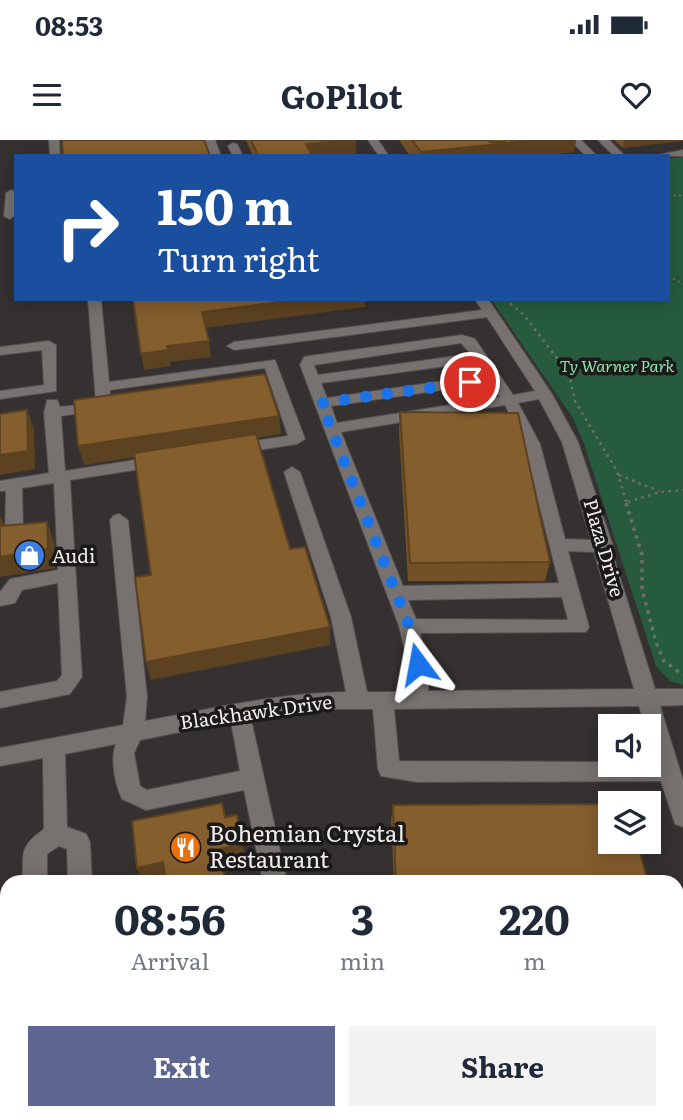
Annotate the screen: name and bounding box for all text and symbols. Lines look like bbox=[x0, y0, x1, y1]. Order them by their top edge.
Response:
text: 08:53 bbox=[35, 5, 103, 44]
text: GoPilot bbox=[280, 71, 403, 119]
icon: menu bbox=[28, 76, 66, 114]
icon: heart bbox=[617, 76, 655, 114]
text: 150 m bbox=[157, 167, 293, 240]
icon: right bbox=[42, 182, 133, 273]
text: Turn right bbox=[157, 234, 319, 282]
pin bbox=[440, 352, 500, 412]
park label: Ty Warner Park bbox=[560, 353, 675, 377]
icon: arrive bbox=[451, 363, 489, 401]
street label: Plaza Drive bbox=[578, 495, 632, 600]
shop icon: Audi bbox=[12, 539, 46, 573]
place label: Audi bbox=[52, 541, 95, 569]
position arrow bbox=[381, 627, 455, 701]
street label: Blackhawk Drive bbox=[178, 686, 334, 736]
map controls bbox=[598, 714, 661, 854]
button: sound bbox=[598, 714, 661, 777]
button: layers bbox=[598, 791, 661, 854]
place label: Bohemian Crystal Restaurant bbox=[209, 815, 405, 875]
restaurant icon: Bohemian Crystal Restaurant bbox=[169, 830, 203, 864]
text: 08:56 bbox=[114, 886, 226, 948]
text: 3 bbox=[351, 886, 374, 948]
text: 220 bbox=[499, 886, 570, 948]
text: Arrival bbox=[131, 943, 209, 977]
text: min bbox=[340, 943, 385, 977]
text: m bbox=[523, 943, 546, 977]
button: Exit bbox=[28, 1026, 335, 1106]
button: Share bbox=[349, 1026, 656, 1106]

